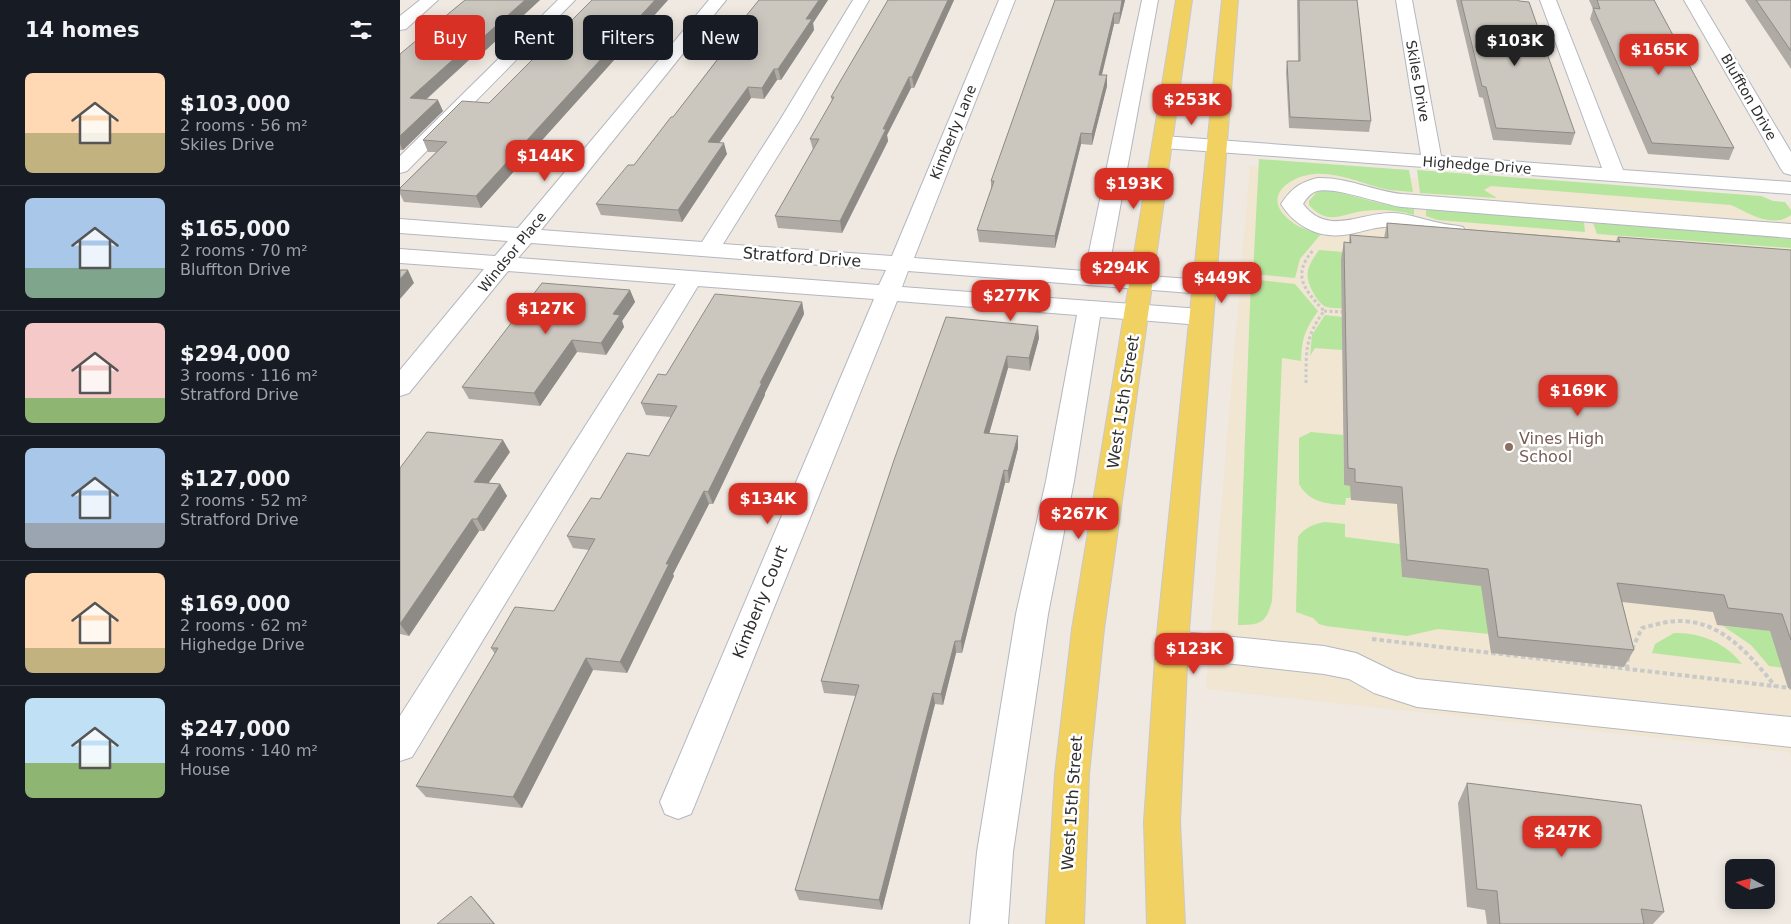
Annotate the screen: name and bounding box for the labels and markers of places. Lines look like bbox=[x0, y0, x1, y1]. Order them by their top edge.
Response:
pin: $103K bbox=[1480, 24, 1550, 67]
pin: $165K bbox=[1624, 34, 1694, 76]
pin: $253K bbox=[1157, 84, 1227, 126]
pin: $144K bbox=[510, 140, 580, 182]
pin: $193K bbox=[1099, 168, 1169, 210]
pin: $294K bbox=[1085, 252, 1155, 294]
pin: $449K bbox=[1187, 262, 1257, 304]
pin: $277K bbox=[976, 280, 1046, 322]
pin: $127K bbox=[511, 292, 581, 335]
pin: $169K bbox=[1543, 374, 1613, 417]
place label: Vines High School bbox=[1519, 429, 1604, 466]
marker: Vines High School bbox=[1503, 441, 1515, 453]
pin: $134K bbox=[733, 482, 803, 525]
pin: $267K bbox=[1044, 498, 1114, 540]
pin: $123K bbox=[1159, 632, 1229, 675]
pin: $247K bbox=[1527, 816, 1597, 858]

